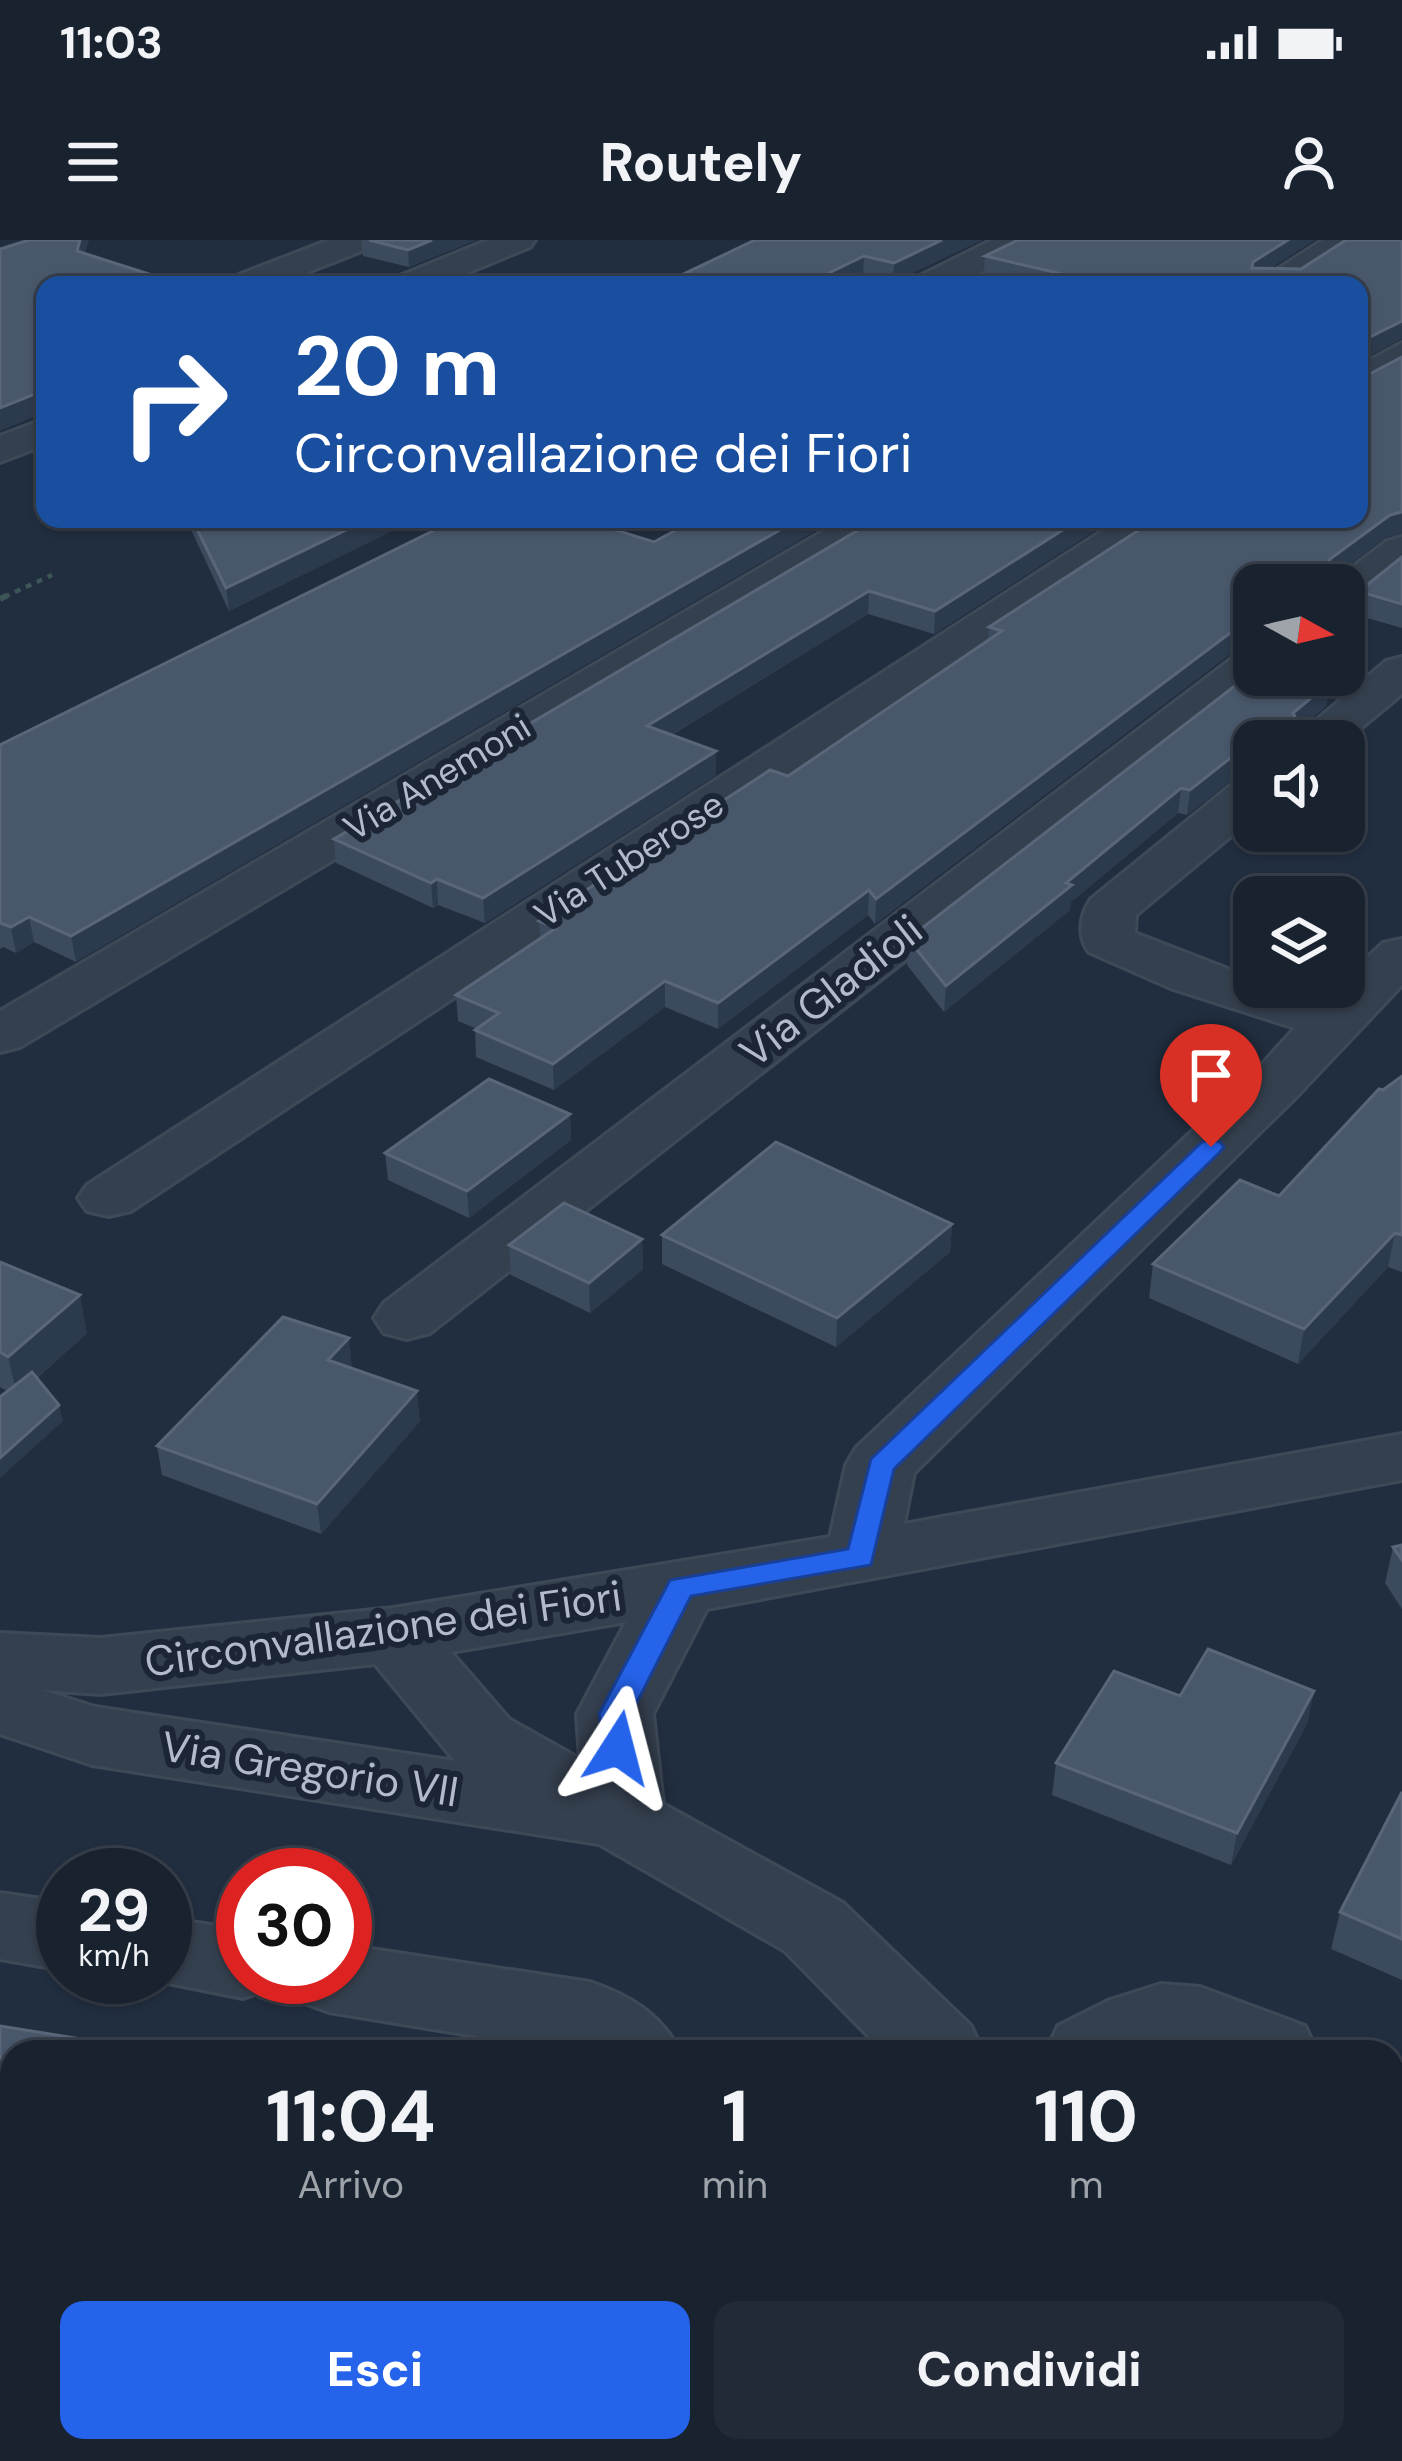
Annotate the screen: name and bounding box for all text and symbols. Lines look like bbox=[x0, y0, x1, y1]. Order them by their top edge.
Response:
text: 11:03 bbox=[60, 13, 163, 72]
text: Routely bbox=[600, 127, 802, 198]
icon: menu bbox=[60, 129, 126, 195]
icon: person bbox=[1276, 129, 1342, 195]
text: 20 m bbox=[294, 312, 500, 421]
icon: right bbox=[96, 324, 252, 480]
text: Circonvallazione dei Fiori bbox=[294, 418, 912, 489]
north arrow bbox=[1233, 564, 1365, 696]
map controls bbox=[1233, 564, 1365, 1008]
street label: Via Anemoni bbox=[335, 703, 539, 851]
button: sound bbox=[1233, 720, 1365, 852]
street label: Via Tuberose bbox=[525, 780, 733, 938]
button: layers bbox=[1233, 876, 1365, 1008]
street label: Via Gladioli bbox=[729, 903, 933, 1079]
pin bbox=[1160, 1024, 1262, 1147]
icon: arrive bbox=[1178, 1042, 1244, 1108]
street label: Circonvallazione dei Fiori bbox=[141, 1568, 625, 1690]
position arrow bbox=[555, 1685, 681, 1811]
street label: Via Gregorio VII bbox=[158, 1718, 462, 1820]
speed limit sign: 30 bbox=[216, 1848, 372, 2004]
text: 29 bbox=[78, 1871, 150, 1950]
text: km/h bbox=[79, 1936, 149, 1975]
text: 11:04 bbox=[266, 2070, 436, 2163]
text: 1 bbox=[722, 2070, 748, 2163]
text: 110 bbox=[1034, 2070, 1138, 2163]
text: Arrivo bbox=[297, 2159, 404, 2210]
text: min bbox=[702, 2159, 768, 2210]
text: m bbox=[1069, 2159, 1103, 2210]
button: Esci bbox=[60, 2301, 690, 2439]
button: Condividi bbox=[714, 2301, 1344, 2439]

